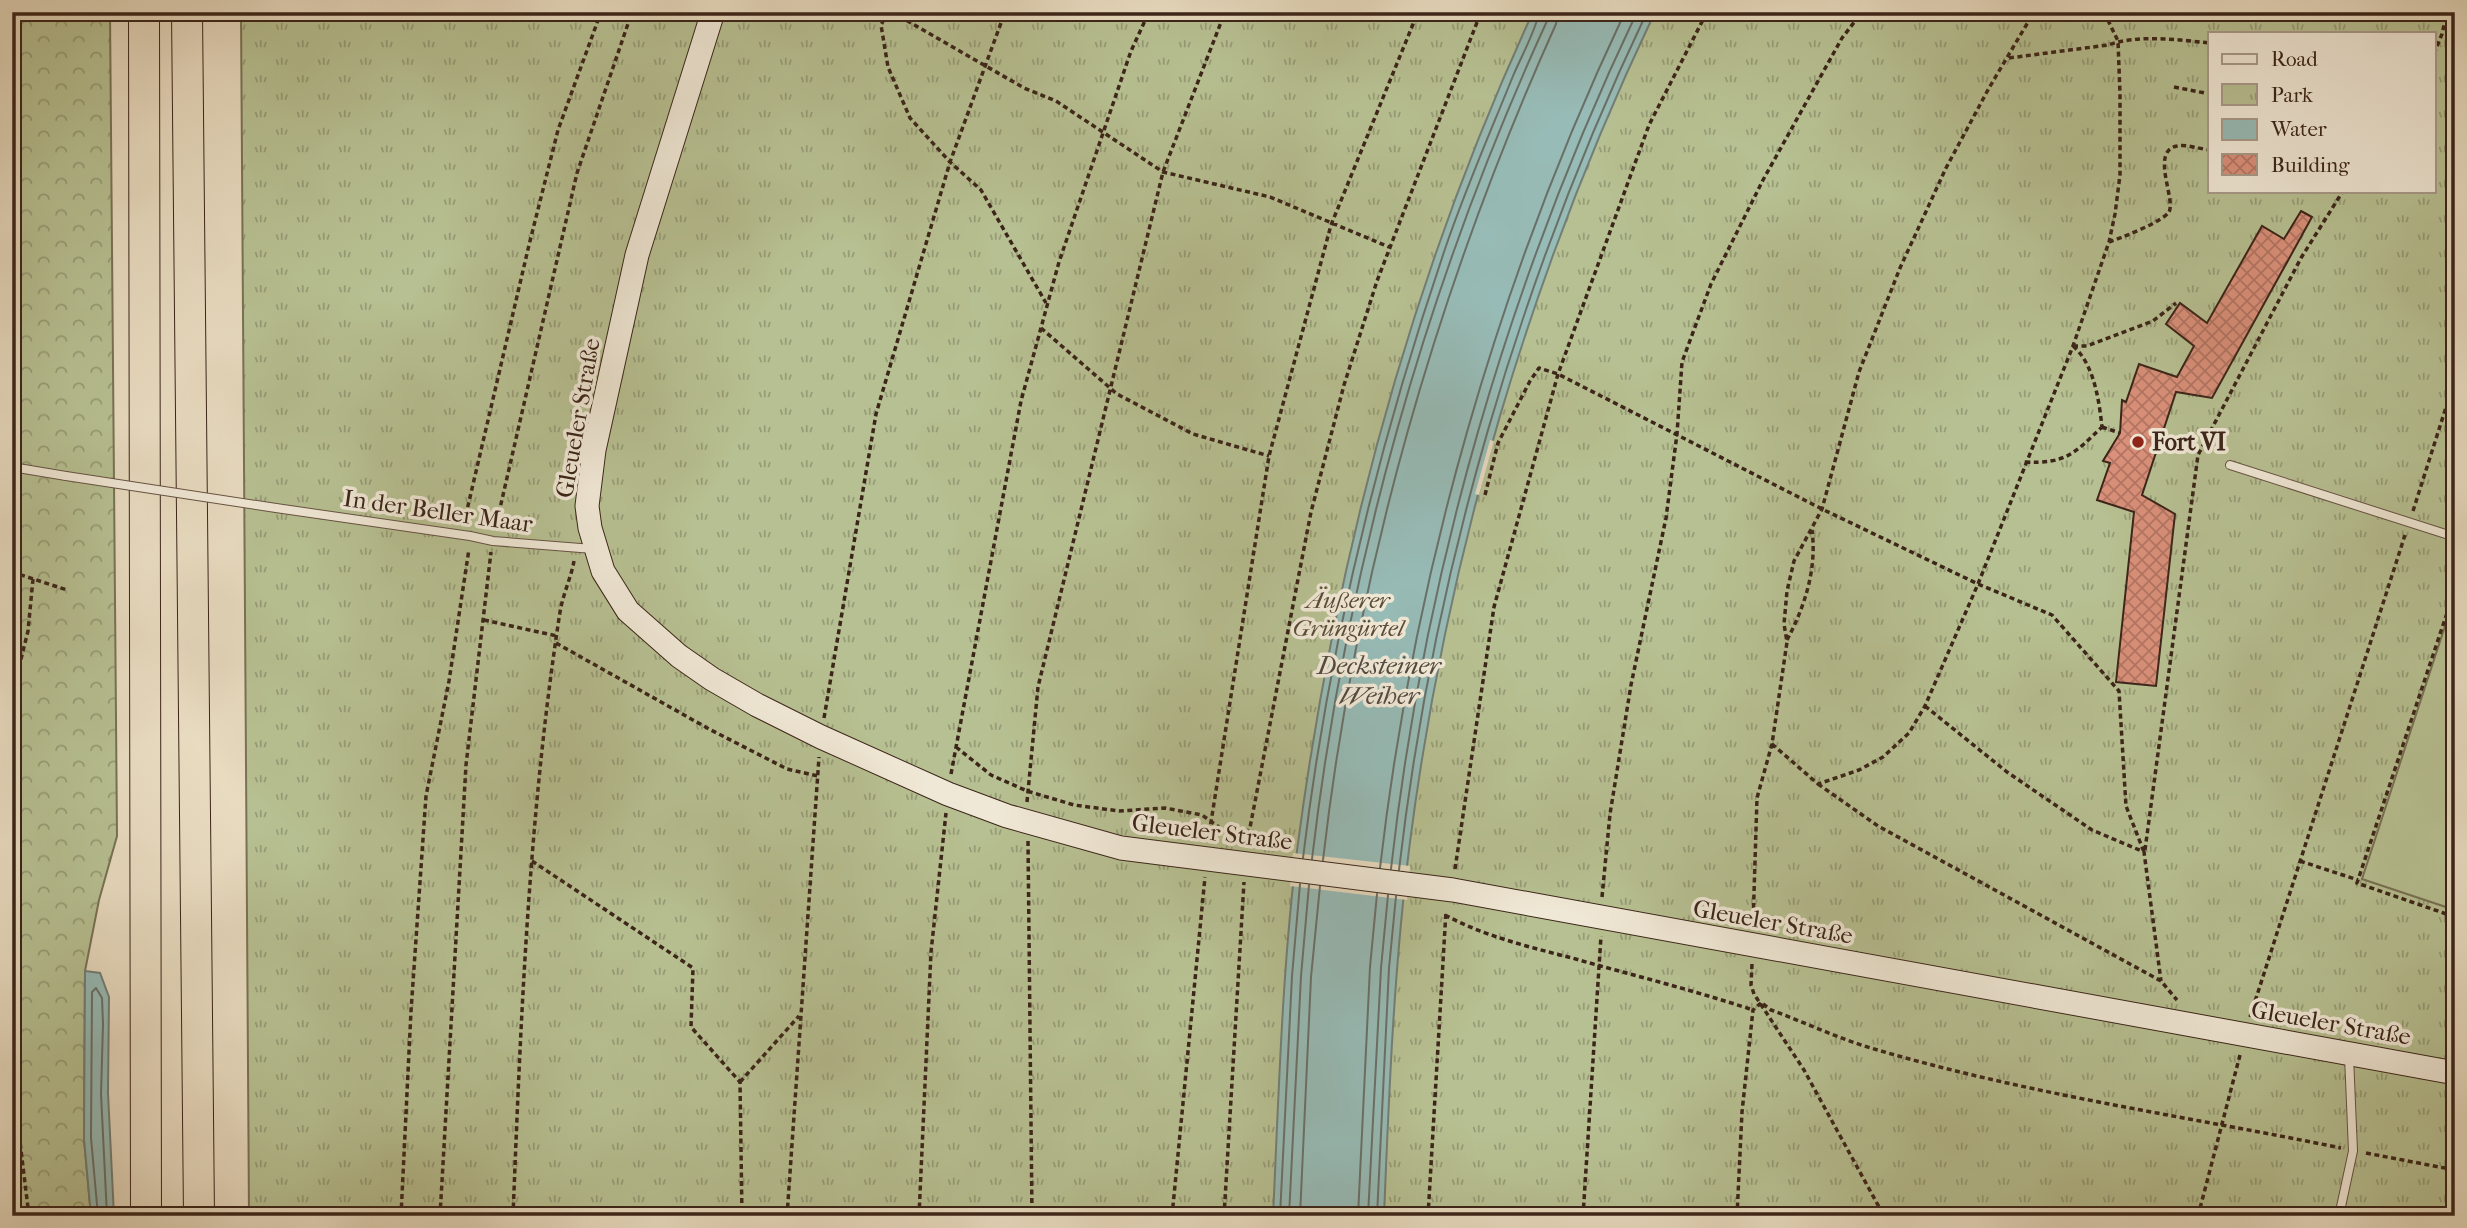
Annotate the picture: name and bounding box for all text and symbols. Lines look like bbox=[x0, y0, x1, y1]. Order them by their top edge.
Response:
legend bbox=[2208, 32, 2436, 192]
text: Road bbox=[2271, 47, 2318, 71]
text: Park bbox=[2271, 83, 2313, 107]
text: Water bbox=[2270, 117, 2327, 141]
text: Building bbox=[2271, 153, 2350, 177]
street label: Gleueler Straße bbox=[550, 336, 606, 500]
place label: Fort VI bbox=[2151, 428, 2227, 456]
marker: Fort VI bbox=[2130, 434, 2146, 450]
street label: In der Beller Maar bbox=[342, 484, 535, 538]
park label: Äußerer Grüngürtel bbox=[1292, 586, 1407, 642]
water label: Decksteiner Weiher bbox=[1315, 650, 1443, 711]
street label: Gleueler Straße bbox=[1130, 808, 1294, 856]
street label: Gleueler Straße bbox=[1691, 894, 1855, 950]
street label: Gleueler Straße bbox=[2249, 995, 2413, 1051]

